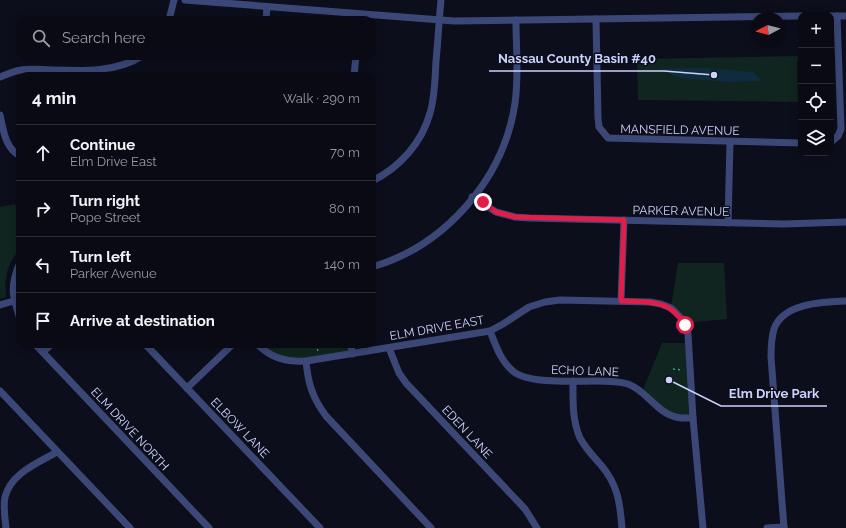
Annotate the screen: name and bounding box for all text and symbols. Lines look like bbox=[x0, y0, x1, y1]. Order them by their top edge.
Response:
north arrow bbox=[750, 12, 786, 48]
map controls bbox=[798, 12, 834, 156]
button: + bbox=[798, 12, 834, 48]
search box bbox=[16, 16, 376, 60]
icon: search bbox=[30, 27, 52, 49]
text: Search here bbox=[62, 29, 145, 47]
callout: Nassau County Basin #40 bbox=[489, 46, 664, 71]
button: − bbox=[798, 48, 834, 84]
text: Nassau County Basin #40 bbox=[498, 51, 656, 66]
button: locate bbox=[798, 84, 834, 120]
text: 4 min bbox=[32, 88, 76, 108]
text: Walk · 290 m bbox=[283, 91, 360, 106]
button: layers bbox=[798, 120, 834, 156]
street label: MANSFIELD AVENUE bbox=[620, 122, 740, 138]
text: Continue bbox=[70, 136, 135, 154]
icon: ahead bbox=[32, 142, 54, 164]
text: 70 m bbox=[330, 145, 360, 160]
text: Elm Drive East bbox=[70, 154, 157, 169]
text: Turn right bbox=[70, 192, 140, 210]
route end bbox=[474, 193, 492, 211]
icon: right bbox=[32, 198, 54, 220]
text: 80 m bbox=[329, 201, 360, 216]
street label: PARKER AVENUE bbox=[632, 203, 730, 219]
text: Pope Street bbox=[70, 210, 141, 225]
text: Turn left bbox=[70, 248, 131, 266]
icon: left bbox=[32, 254, 54, 276]
text: 140 m bbox=[324, 257, 360, 272]
text: Parker Avenue bbox=[70, 266, 157, 281]
icon: arrive bbox=[32, 310, 54, 332]
text: Arrive at destination bbox=[70, 312, 215, 330]
street label: ELM DRIVE EAST bbox=[389, 313, 486, 343]
route start bbox=[676, 316, 694, 334]
street label: ECHO LANE bbox=[551, 363, 619, 379]
callout: Elm Drive Park bbox=[721, 381, 827, 406]
street label: ELM DRIVE NORTH bbox=[88, 385, 172, 473]
text: Elm Drive Park bbox=[729, 386, 820, 401]
street label: ELBOW LANE bbox=[208, 395, 272, 461]
street label: EDEN LANE bbox=[439, 403, 495, 461]

